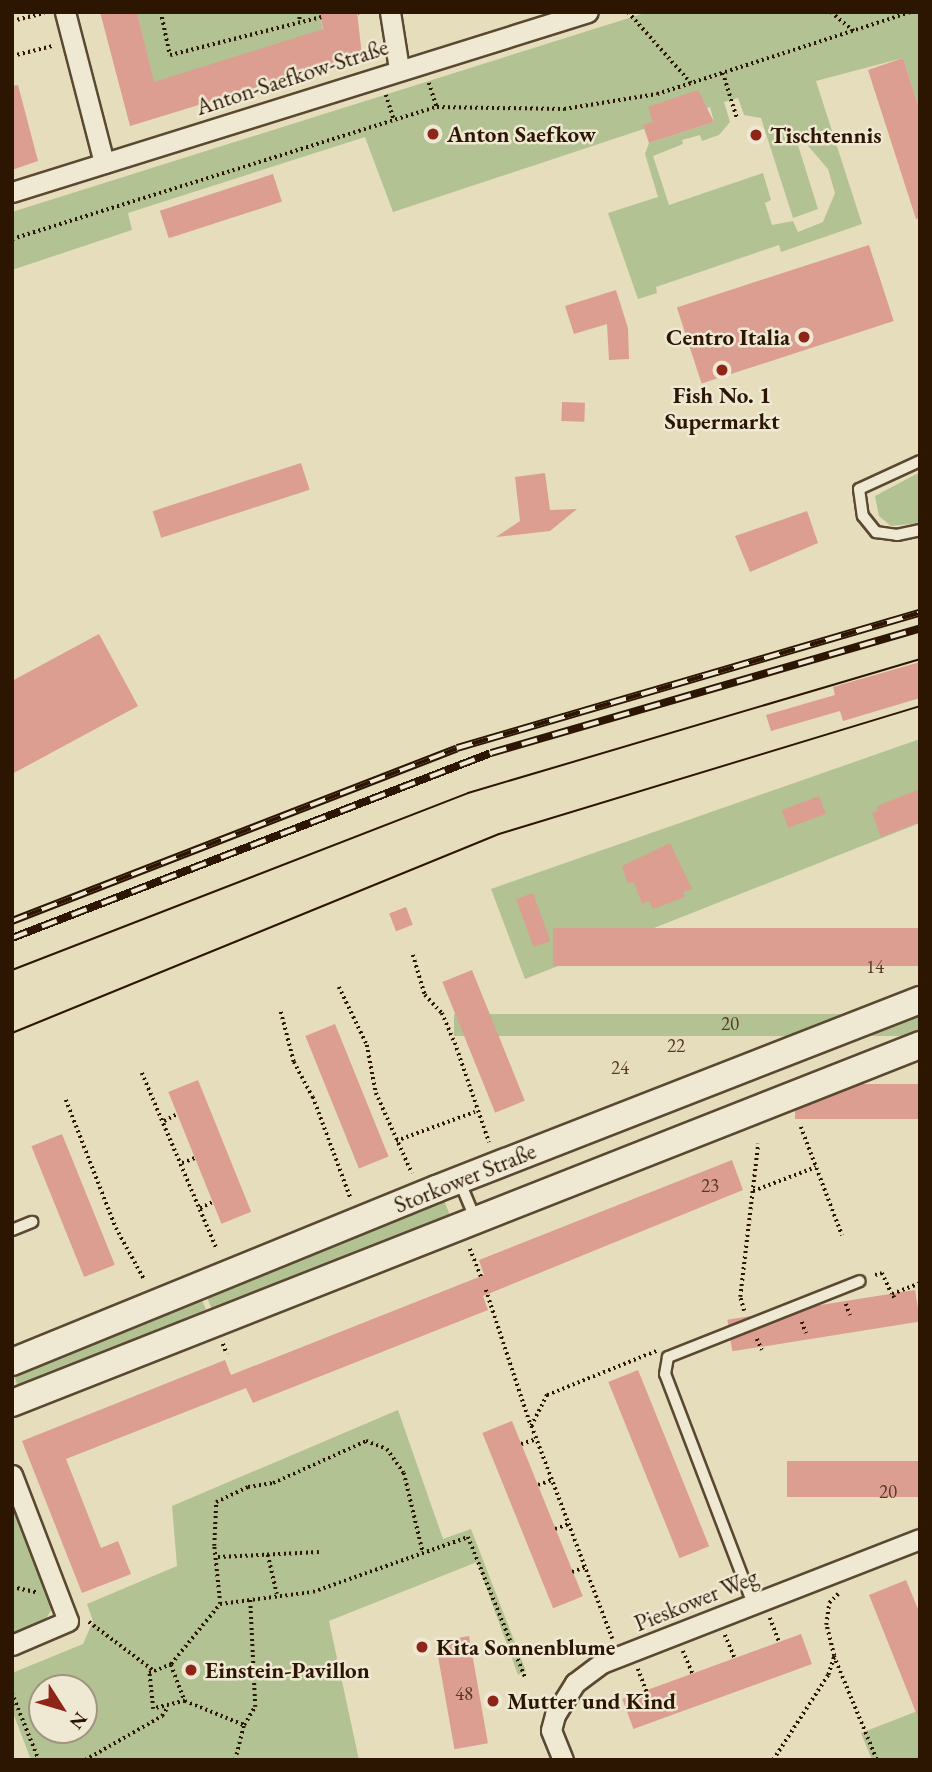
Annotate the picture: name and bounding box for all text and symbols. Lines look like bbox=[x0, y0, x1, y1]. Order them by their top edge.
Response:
street label: Anton-Saefkow-Straße bbox=[192, 33, 392, 121]
place label: Anton Saefkow bbox=[447, 120, 596, 148]
place label: Tischtennis bbox=[770, 121, 882, 149]
marker: Anton Saefkow bbox=[425, 126, 441, 142]
marker: Tischtennis bbox=[748, 127, 764, 143]
place label: Centro Italia bbox=[666, 323, 790, 351]
marker: Centro Italia bbox=[796, 329, 812, 345]
marker: Fish No. 1 Supermarkt bbox=[714, 362, 730, 378]
place label: Fish No. 1 Supermarkt bbox=[664, 381, 780, 435]
house number: 14 bbox=[866, 956, 884, 978]
house number: 20 bbox=[721, 1013, 739, 1035]
house number: 22 bbox=[667, 1035, 685, 1057]
house number: 24 bbox=[611, 1057, 629, 1079]
street label: Storkower Straße bbox=[390, 1137, 540, 1219]
house number: 23 bbox=[701, 1175, 719, 1197]
house number: 20 bbox=[879, 1481, 897, 1503]
street label: Pieskower Weg bbox=[630, 1563, 762, 1637]
place label: Kita Sonnenblume bbox=[436, 1633, 615, 1661]
marker: Kita Sonnenblume bbox=[414, 1639, 430, 1655]
place label: Einstein-Pavillon bbox=[205, 1656, 370, 1684]
marker: Einstein-Pavillon bbox=[183, 1662, 199, 1678]
north arrow bbox=[28, 1674, 98, 1744]
house number: 48 bbox=[455, 1683, 473, 1705]
place label: Mutter und Kind bbox=[507, 1687, 676, 1715]
marker: Mutter und Kind bbox=[485, 1693, 501, 1709]
text: N bbox=[64, 1707, 93, 1734]

